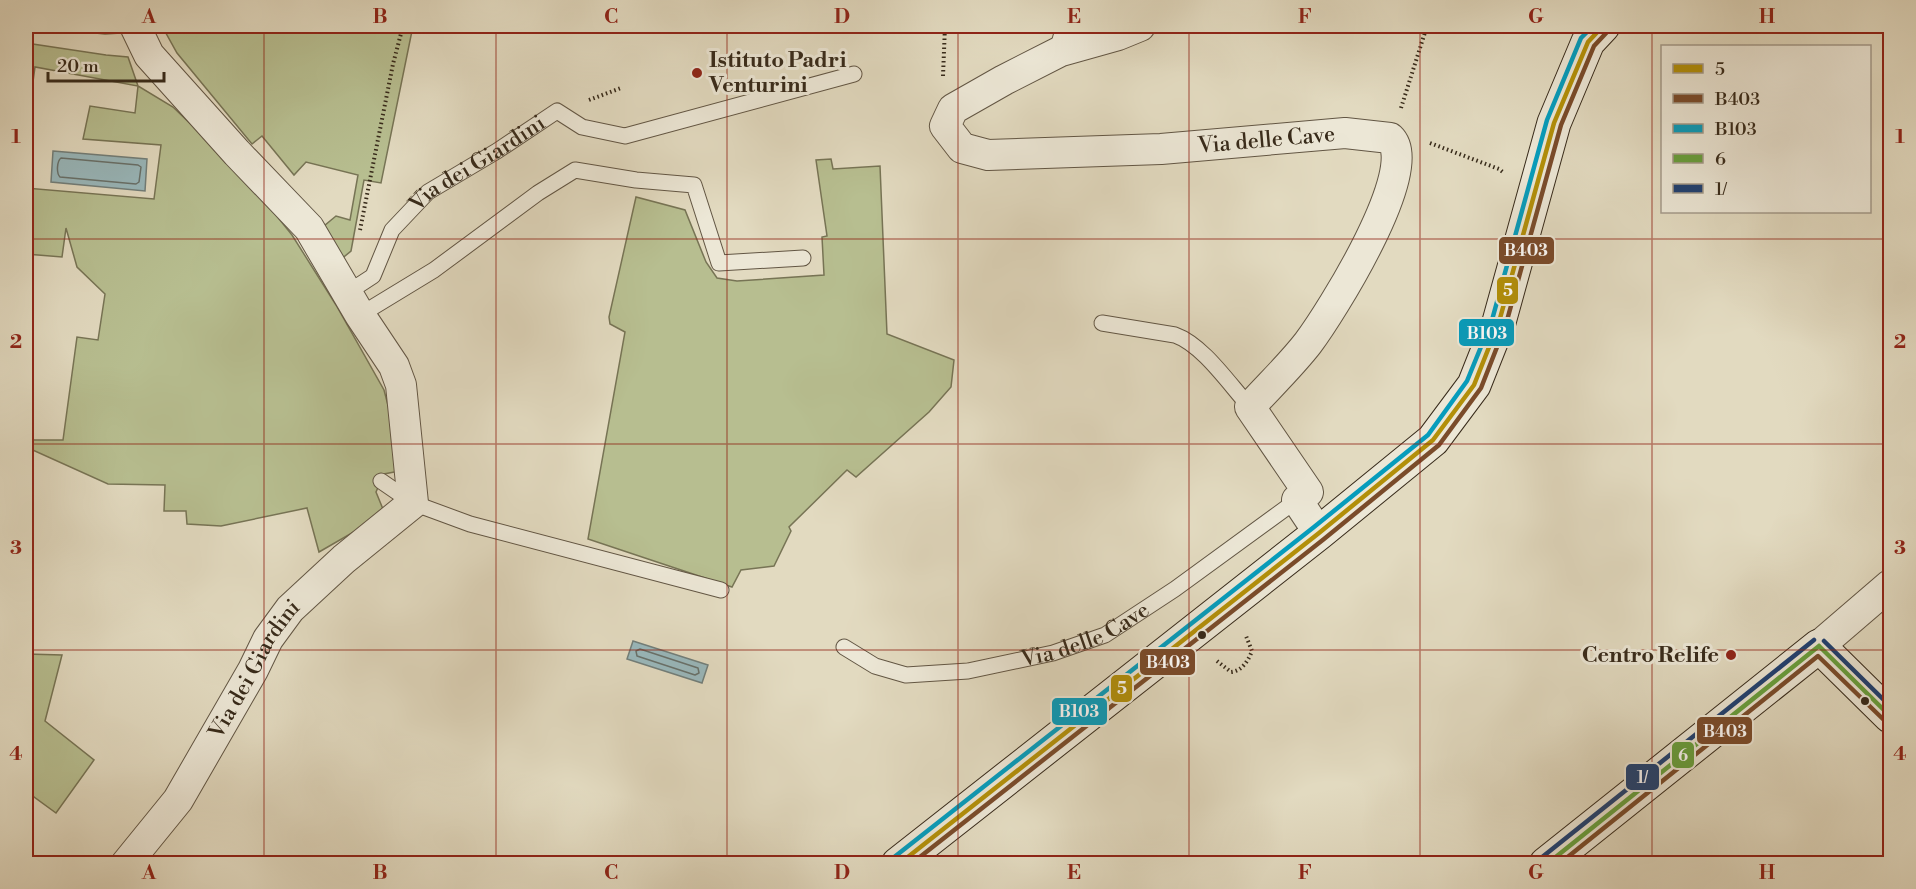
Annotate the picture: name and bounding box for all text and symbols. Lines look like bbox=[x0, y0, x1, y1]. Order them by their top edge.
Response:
text: A bbox=[141, 5, 157, 30]
text: B bbox=[372, 5, 388, 30]
text: C bbox=[604, 5, 618, 30]
text: D bbox=[834, 5, 850, 30]
text: E bbox=[1067, 5, 1081, 30]
text: F bbox=[1298, 5, 1312, 30]
text: G bbox=[1528, 5, 1544, 30]
text: H bbox=[1759, 5, 1776, 30]
scale bar bbox=[48, 45, 164, 83]
legend bbox=[1661, 45, 1871, 213]
place label: Istituto Padri Venturini bbox=[708, 47, 846, 99]
text: 20 m bbox=[57, 55, 99, 78]
text: 5 bbox=[1715, 58, 1725, 81]
marker: Istituto Padri Venturini bbox=[690, 66, 704, 80]
text: B403 bbox=[1714, 88, 1760, 111]
street label: Via dei Giardini bbox=[403, 109, 550, 218]
text: B103 bbox=[1714, 118, 1757, 141]
street label: Via delle Cave bbox=[1196, 120, 1336, 159]
text: 1 bbox=[11, 125, 21, 150]
text: 1 bbox=[1895, 125, 1905, 150]
text: 6 bbox=[1715, 148, 1726, 171]
text: 1/ bbox=[1715, 178, 1728, 201]
line badge: B403 bbox=[1498, 236, 1555, 265]
text: B403 bbox=[1504, 241, 1548, 261]
line badge: 5 bbox=[1496, 276, 1519, 305]
text: 5 bbox=[1503, 281, 1513, 301]
line badge: B103 bbox=[1458, 318, 1515, 347]
text: B103 bbox=[1467, 324, 1508, 344]
text: 2 bbox=[10, 330, 22, 355]
text: 2 bbox=[1894, 330, 1906, 355]
text: 3 bbox=[10, 536, 22, 561]
text: 3 bbox=[1894, 536, 1906, 561]
street label: Via dei Giardini bbox=[202, 593, 305, 744]
street label: Via delle Cave bbox=[1017, 596, 1154, 673]
unlabelled marker bbox=[1196, 629, 1208, 641]
place label: Centro Relife bbox=[1582, 642, 1719, 669]
line badge: B403 bbox=[1139, 648, 1196, 676]
marker: Centro Relife bbox=[1724, 648, 1738, 662]
text: B403 bbox=[1146, 653, 1190, 673]
line badge: 5 bbox=[1110, 674, 1133, 703]
text: 5 bbox=[1117, 679, 1127, 699]
unlabelled marker bbox=[1859, 695, 1871, 707]
line badge: B103 bbox=[1051, 697, 1108, 726]
text: B103 bbox=[1059, 702, 1100, 722]
line badge: B403 bbox=[1696, 716, 1753, 745]
text: B403 bbox=[1703, 722, 1747, 742]
line badge: 6 bbox=[1671, 741, 1695, 769]
text: 4 bbox=[9, 742, 23, 767]
text: 4 bbox=[1893, 742, 1907, 767]
text: 6 bbox=[1678, 746, 1688, 766]
line badge: 1/ bbox=[1625, 763, 1660, 791]
text: 1/ bbox=[1637, 768, 1648, 788]
text: A bbox=[141, 861, 157, 886]
text: B bbox=[372, 861, 388, 886]
text: C bbox=[604, 861, 618, 886]
text: D bbox=[834, 861, 850, 886]
text: E bbox=[1067, 861, 1081, 886]
text: F bbox=[1298, 861, 1312, 886]
text: G bbox=[1528, 861, 1544, 886]
text: H bbox=[1759, 861, 1776, 886]

